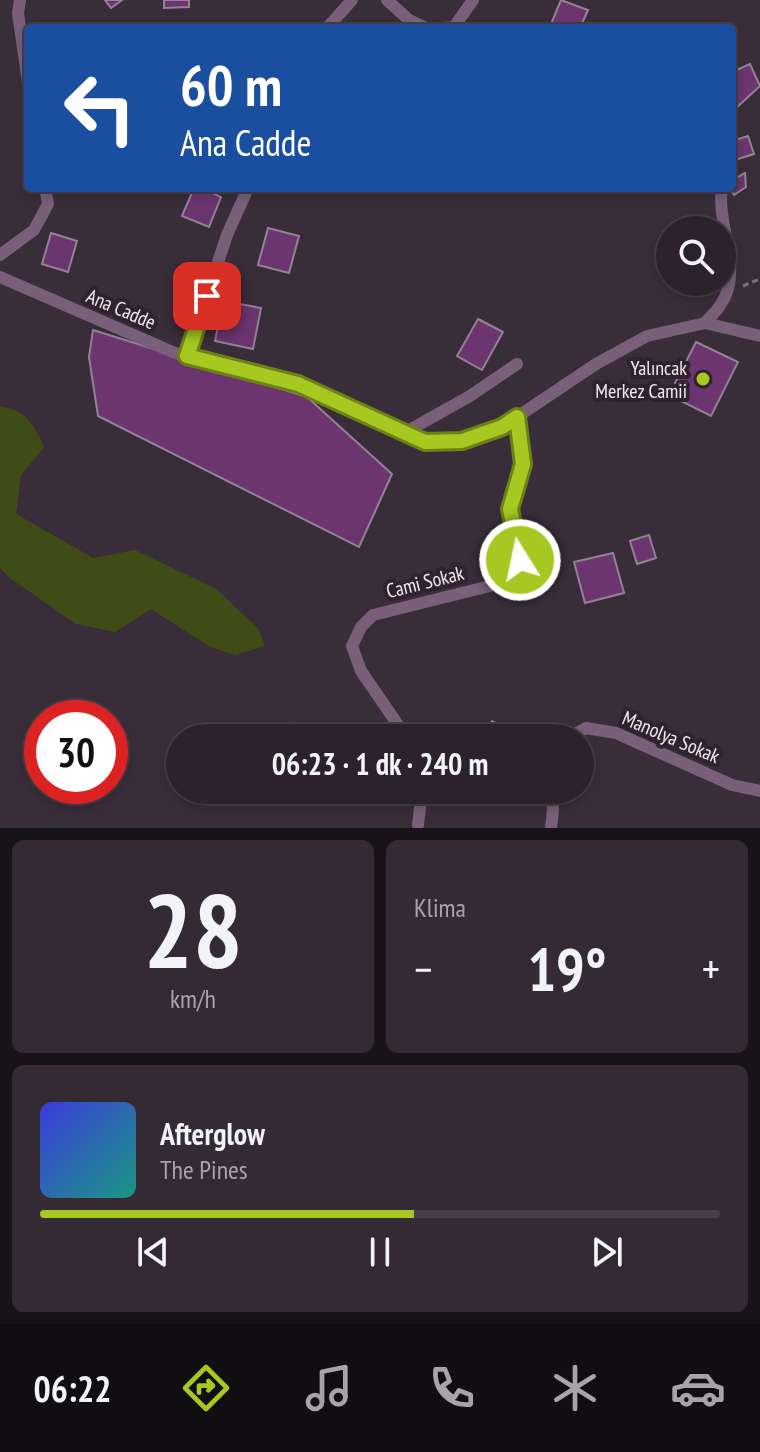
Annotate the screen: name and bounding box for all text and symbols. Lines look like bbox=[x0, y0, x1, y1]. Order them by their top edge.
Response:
text: 60 m bbox=[180, 49, 282, 121]
icon: left bbox=[48, 56, 152, 160]
text: Ana Cadde bbox=[180, 119, 311, 166]
map controls bbox=[656, 216, 736, 296]
button: search bbox=[656, 216, 736, 296]
pin bbox=[173, 262, 241, 330]
icon: arrive bbox=[185, 274, 229, 318]
street label: Ana Cadde bbox=[82, 283, 160, 335]
place label: Yalıncak Merkez Camii bbox=[595, 355, 687, 404]
marker: Yalıncak Merkez Camii bbox=[694, 370, 712, 388]
position arrow bbox=[478, 518, 562, 602]
street label: Cami Sokak bbox=[383, 560, 467, 604]
speed limit sign: 30 bbox=[24, 700, 128, 804]
street label: Manolya Sokak bbox=[618, 705, 724, 769]
text: 06:23 · 1 dk · 240 m bbox=[272, 744, 488, 783]
text: 28 bbox=[143, 862, 243, 997]
text: Klima bbox=[414, 891, 466, 924]
text: 19° bbox=[527, 930, 607, 1008]
text: − bbox=[414, 940, 432, 997]
text: + bbox=[702, 940, 720, 997]
text: km/h bbox=[170, 982, 216, 1015]
text: Afterglow bbox=[160, 1114, 265, 1153]
text: The Pines bbox=[160, 1153, 248, 1186]
icon: previous bbox=[131, 1230, 175, 1274]
icon: pause bbox=[358, 1230, 402, 1274]
icon: next bbox=[585, 1230, 629, 1274]
icon: directions bbox=[178, 1360, 234, 1416]
icon: music bbox=[301, 1360, 357, 1416]
icon: phone bbox=[424, 1360, 480, 1416]
icon: climate bbox=[547, 1360, 603, 1416]
icon: car bbox=[670, 1360, 726, 1416]
text: 06:22 bbox=[34, 1365, 111, 1412]

